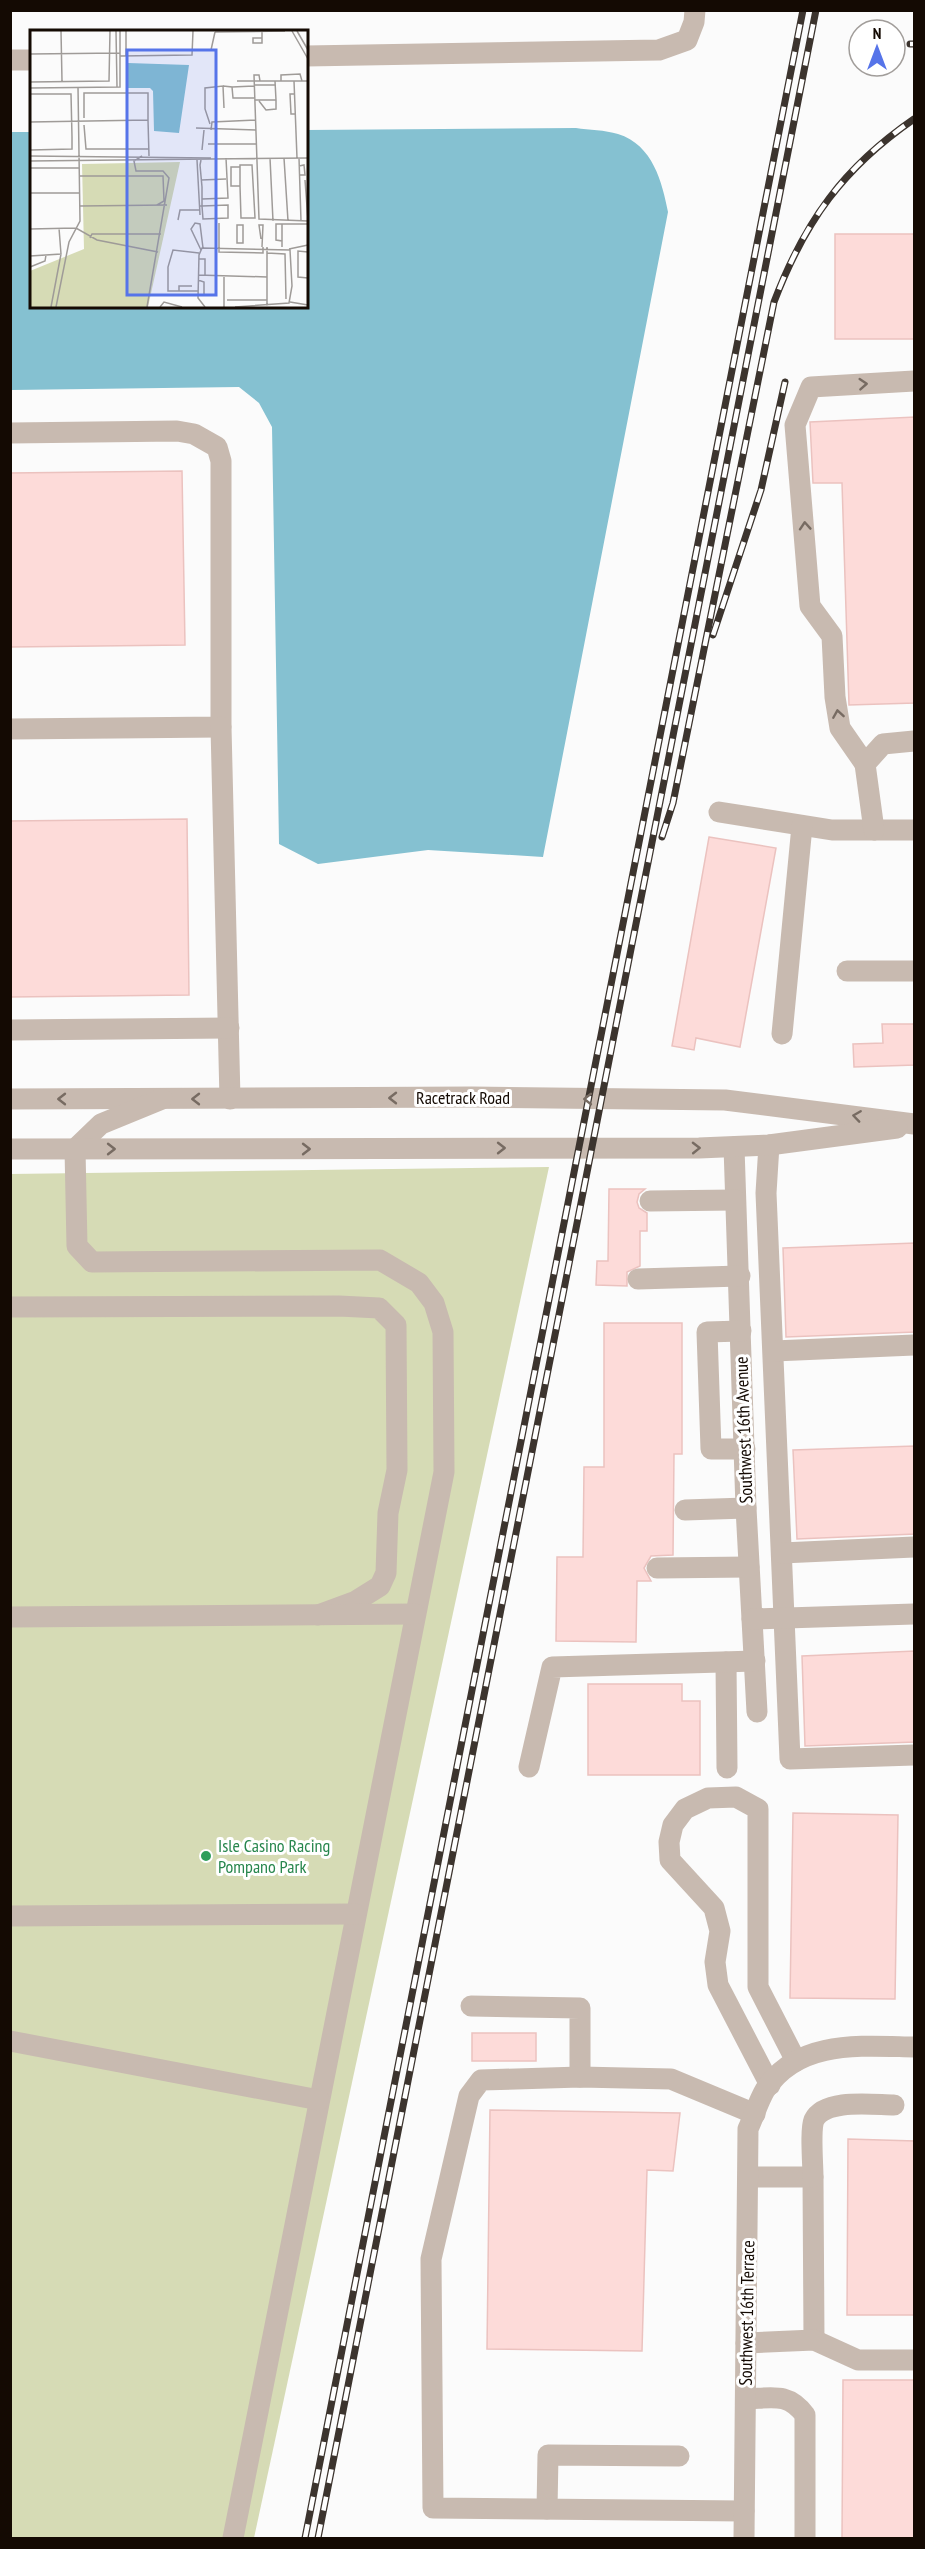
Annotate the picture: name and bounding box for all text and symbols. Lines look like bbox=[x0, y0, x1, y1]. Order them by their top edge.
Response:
north arrow bbox=[847, 18, 907, 78]
text: N bbox=[873, 23, 881, 43]
inset map bbox=[30, 30, 308, 308]
one-way arrow bbox=[858, 377, 867, 390]
one-way arrow bbox=[799, 522, 812, 531]
one-way arrow bbox=[832, 709, 845, 719]
street label: Racetrack Road bbox=[416, 1086, 510, 1109]
one-way arrow bbox=[388, 1092, 397, 1104]
one-way arrow bbox=[57, 1093, 66, 1105]
one-way arrow bbox=[192, 1093, 201, 1105]
one-way arrow bbox=[584, 1093, 593, 1105]
one-way arrow bbox=[852, 1110, 861, 1122]
one-way arrow bbox=[496, 1142, 505, 1155]
one-way arrow bbox=[691, 1142, 700, 1154]
one-way arrow bbox=[106, 1143, 115, 1155]
one-way arrow bbox=[301, 1143, 310, 1155]
street label: Southwest 16th Avenue bbox=[729, 1356, 758, 1504]
place label: Isle Casino Racing Pompano Park bbox=[218, 1834, 330, 1878]
marker: Isle Casino Racing Pompano Park bbox=[199, 1849, 213, 1863]
street label: Southwest 16th Terrace bbox=[734, 2240, 759, 2386]

